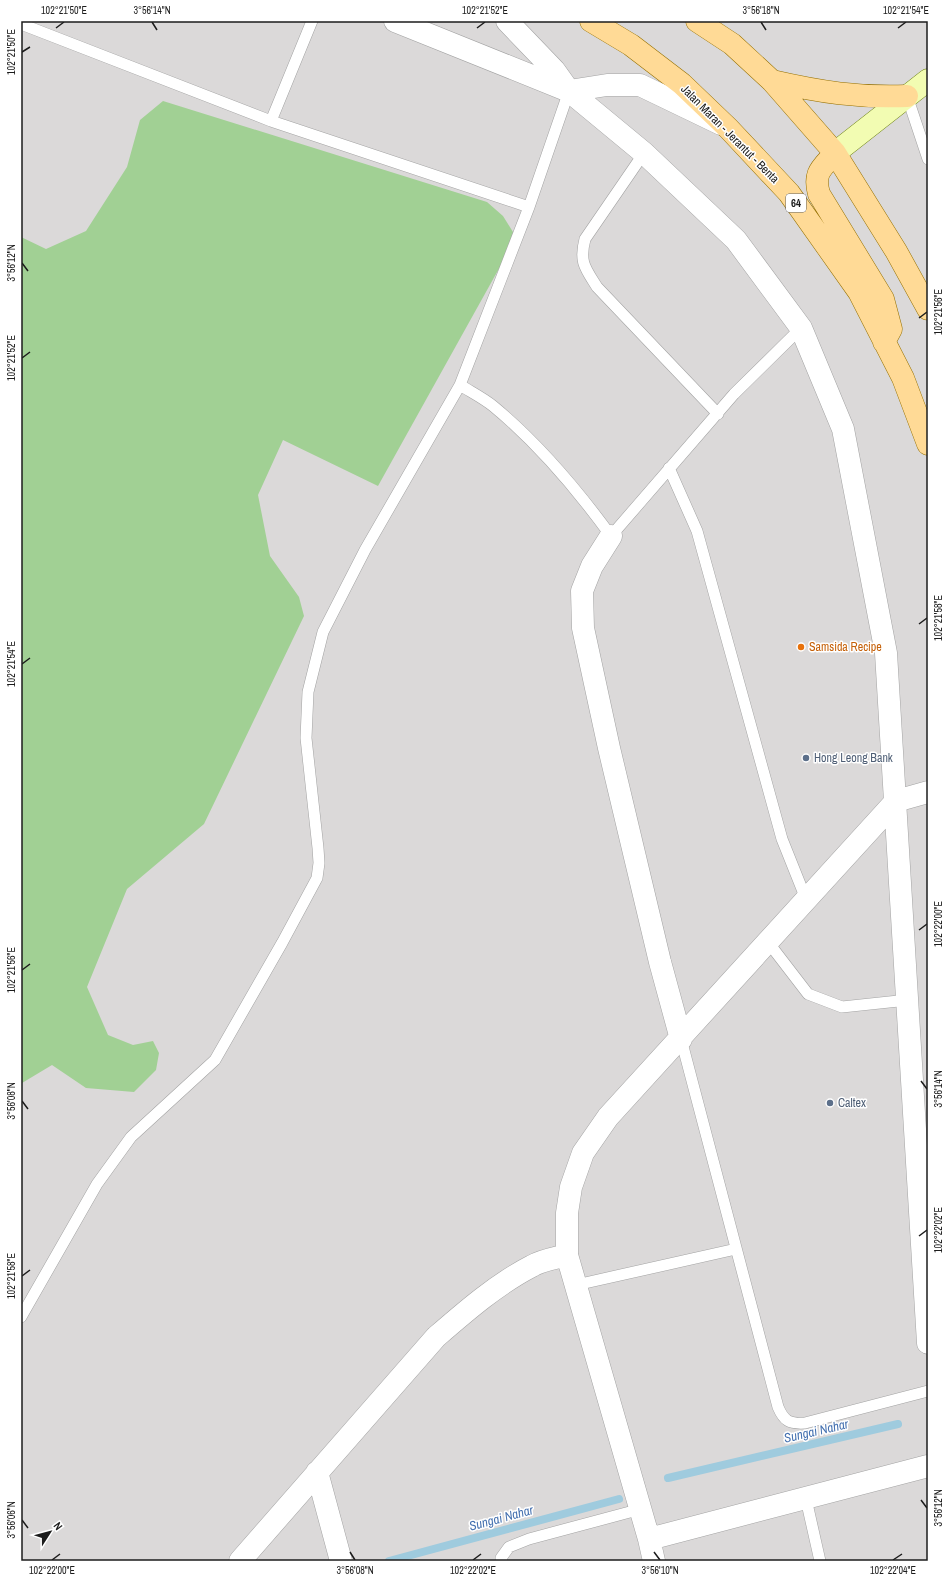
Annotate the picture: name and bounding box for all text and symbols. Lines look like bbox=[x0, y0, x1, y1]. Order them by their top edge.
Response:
text: 102°21'50"E bbox=[41, 4, 87, 17]
text: 3°56'14"N bbox=[133, 4, 171, 17]
text: 102°21'52"E bbox=[462, 4, 508, 17]
text: 3°56'18"N bbox=[742, 4, 780, 17]
text: 102°21'54"E bbox=[883, 4, 929, 17]
text: 102°21'50"E bbox=[5, 29, 18, 75]
street label: Jalan Maran - Jerantut - Benta bbox=[677, 81, 783, 187]
road number: 64 bbox=[786, 194, 806, 212]
text: 3°56'12"N bbox=[5, 244, 18, 282]
text: 102°21'56"E bbox=[932, 289, 945, 335]
text: 102°21'52"E bbox=[5, 335, 18, 381]
text: 102°21'58"E bbox=[932, 595, 945, 641]
place label: Samsida Recipe bbox=[809, 639, 882, 655]
text: 102°21'54"E bbox=[5, 641, 18, 687]
marker: Samsida Recipe bbox=[796, 642, 806, 652]
place label: Hong Leong Bank bbox=[814, 750, 893, 766]
marker: Hong Leong Bank bbox=[801, 753, 811, 763]
text: 102°22'00"E bbox=[932, 901, 945, 947]
text: 102°21'56"E bbox=[5, 947, 18, 993]
text: 3°56'14"N bbox=[932, 1070, 945, 1108]
text: 3°56'08"N bbox=[5, 1082, 18, 1120]
place label: Caltex bbox=[838, 1095, 866, 1111]
marker: Caltex bbox=[825, 1098, 835, 1108]
text: 102°22'02"E bbox=[932, 1207, 945, 1253]
text: 102°21'58"E bbox=[5, 1253, 18, 1299]
water label: Sungai Nahar bbox=[782, 1415, 850, 1447]
text: 3°56'12"N bbox=[932, 1489, 945, 1527]
text: 3°56'06"N bbox=[5, 1501, 18, 1539]
water label: Sungai Nahar bbox=[467, 1501, 535, 1535]
north arrow bbox=[30, 1512, 70, 1552]
text: N bbox=[51, 1519, 66, 1533]
text: 102°22'00"E bbox=[29, 1564, 75, 1577]
text: 3°56'08"N bbox=[336, 1564, 374, 1577]
text: 102°22'02"E bbox=[450, 1564, 496, 1577]
text: 3°56'10"N bbox=[641, 1564, 679, 1577]
text: 102°22'04"E bbox=[870, 1564, 916, 1577]

